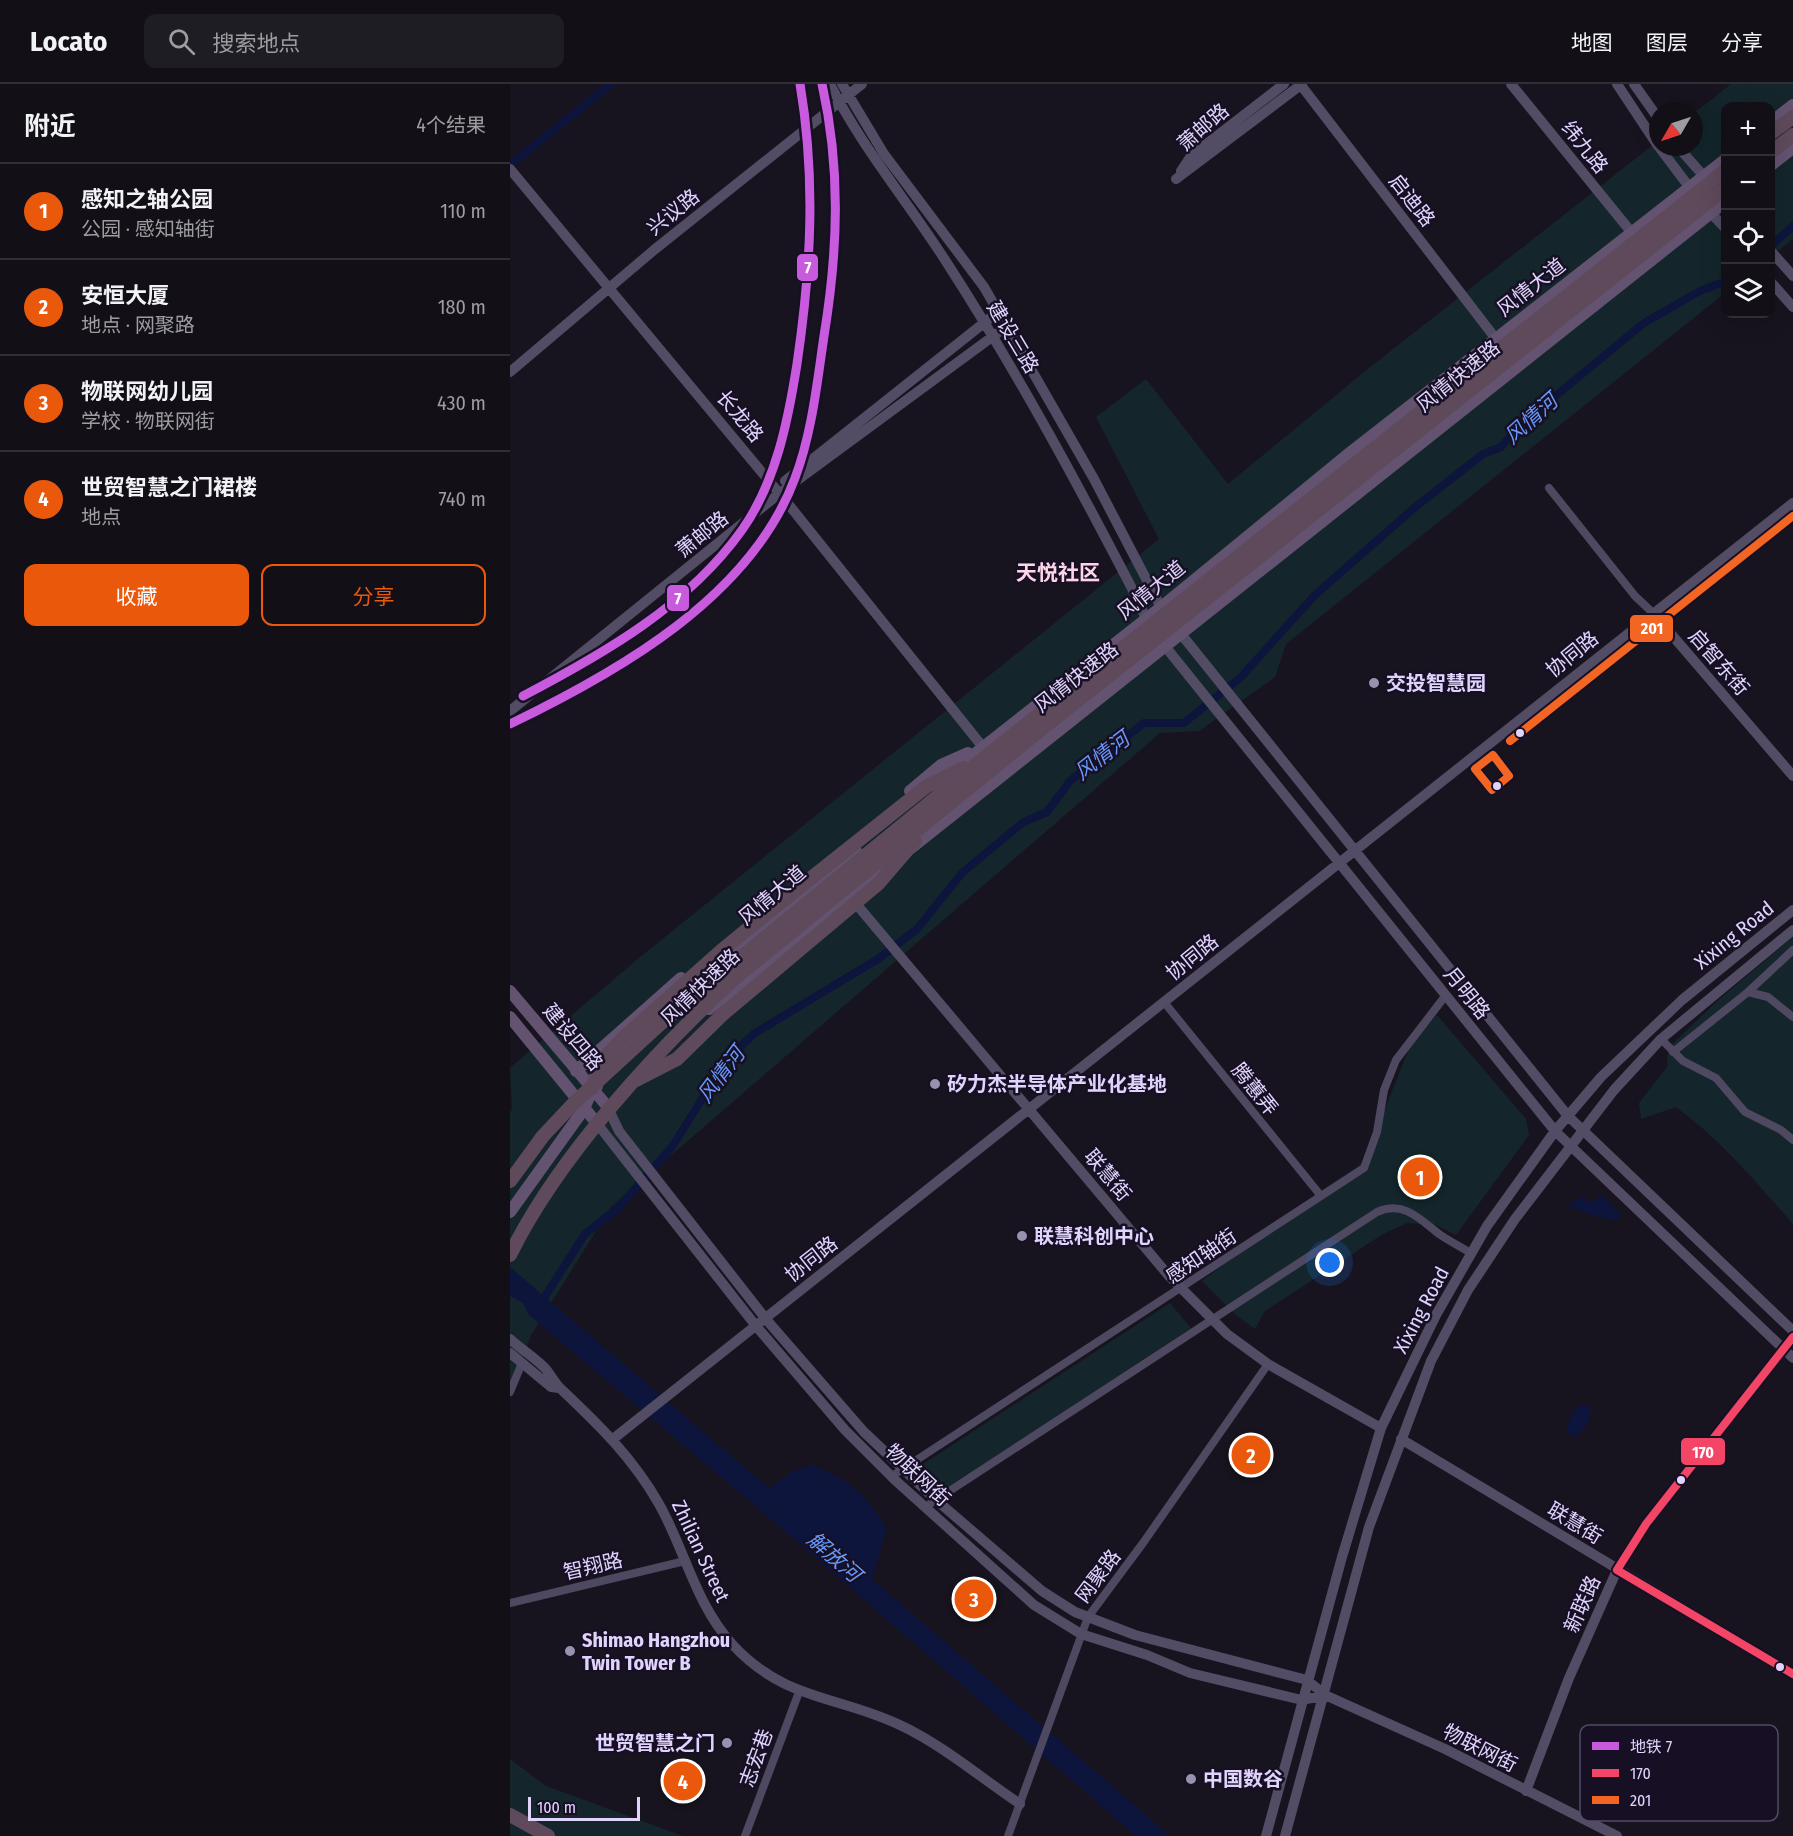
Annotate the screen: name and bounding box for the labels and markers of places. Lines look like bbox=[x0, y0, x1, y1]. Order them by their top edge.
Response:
place label: 交投智慧园 bbox=[1386, 671, 1486, 695]
marker: 交投智慧园 bbox=[1367, 676, 1381, 690]
unlabelled marker bbox=[1514, 727, 1526, 739]
unlabelled marker bbox=[1491, 780, 1503, 792]
place label: 矽力杰半导体产业化基地 bbox=[947, 1072, 1167, 1096]
marker: 矽力杰半导体产业化基地 bbox=[928, 1077, 942, 1091]
pin: 1 bbox=[1400, 1154, 1440, 1200]
place label: 联慧科创中心 bbox=[1034, 1224, 1154, 1248]
marker: 联慧科创中心 bbox=[1015, 1229, 1029, 1243]
pin: 2 bbox=[1232, 1432, 1270, 1478]
unlabelled marker bbox=[1675, 1474, 1687, 1486]
pin: 3 bbox=[954, 1576, 994, 1622]
place label: Shimao Hangzhou Twin Tower B bbox=[582, 1628, 730, 1675]
marker: Shimao Hangzhou Twin Tower B bbox=[563, 1644, 577, 1658]
unlabelled marker bbox=[1774, 1661, 1786, 1673]
place label: 世贸智慧之门 bbox=[595, 1731, 715, 1755]
marker: 世贸智慧之门 bbox=[720, 1736, 734, 1750]
pin: 4 bbox=[664, 1758, 702, 1804]
place label: 中国数谷 bbox=[1203, 1767, 1283, 1791]
marker: 中国数谷 bbox=[1184, 1772, 1198, 1786]

